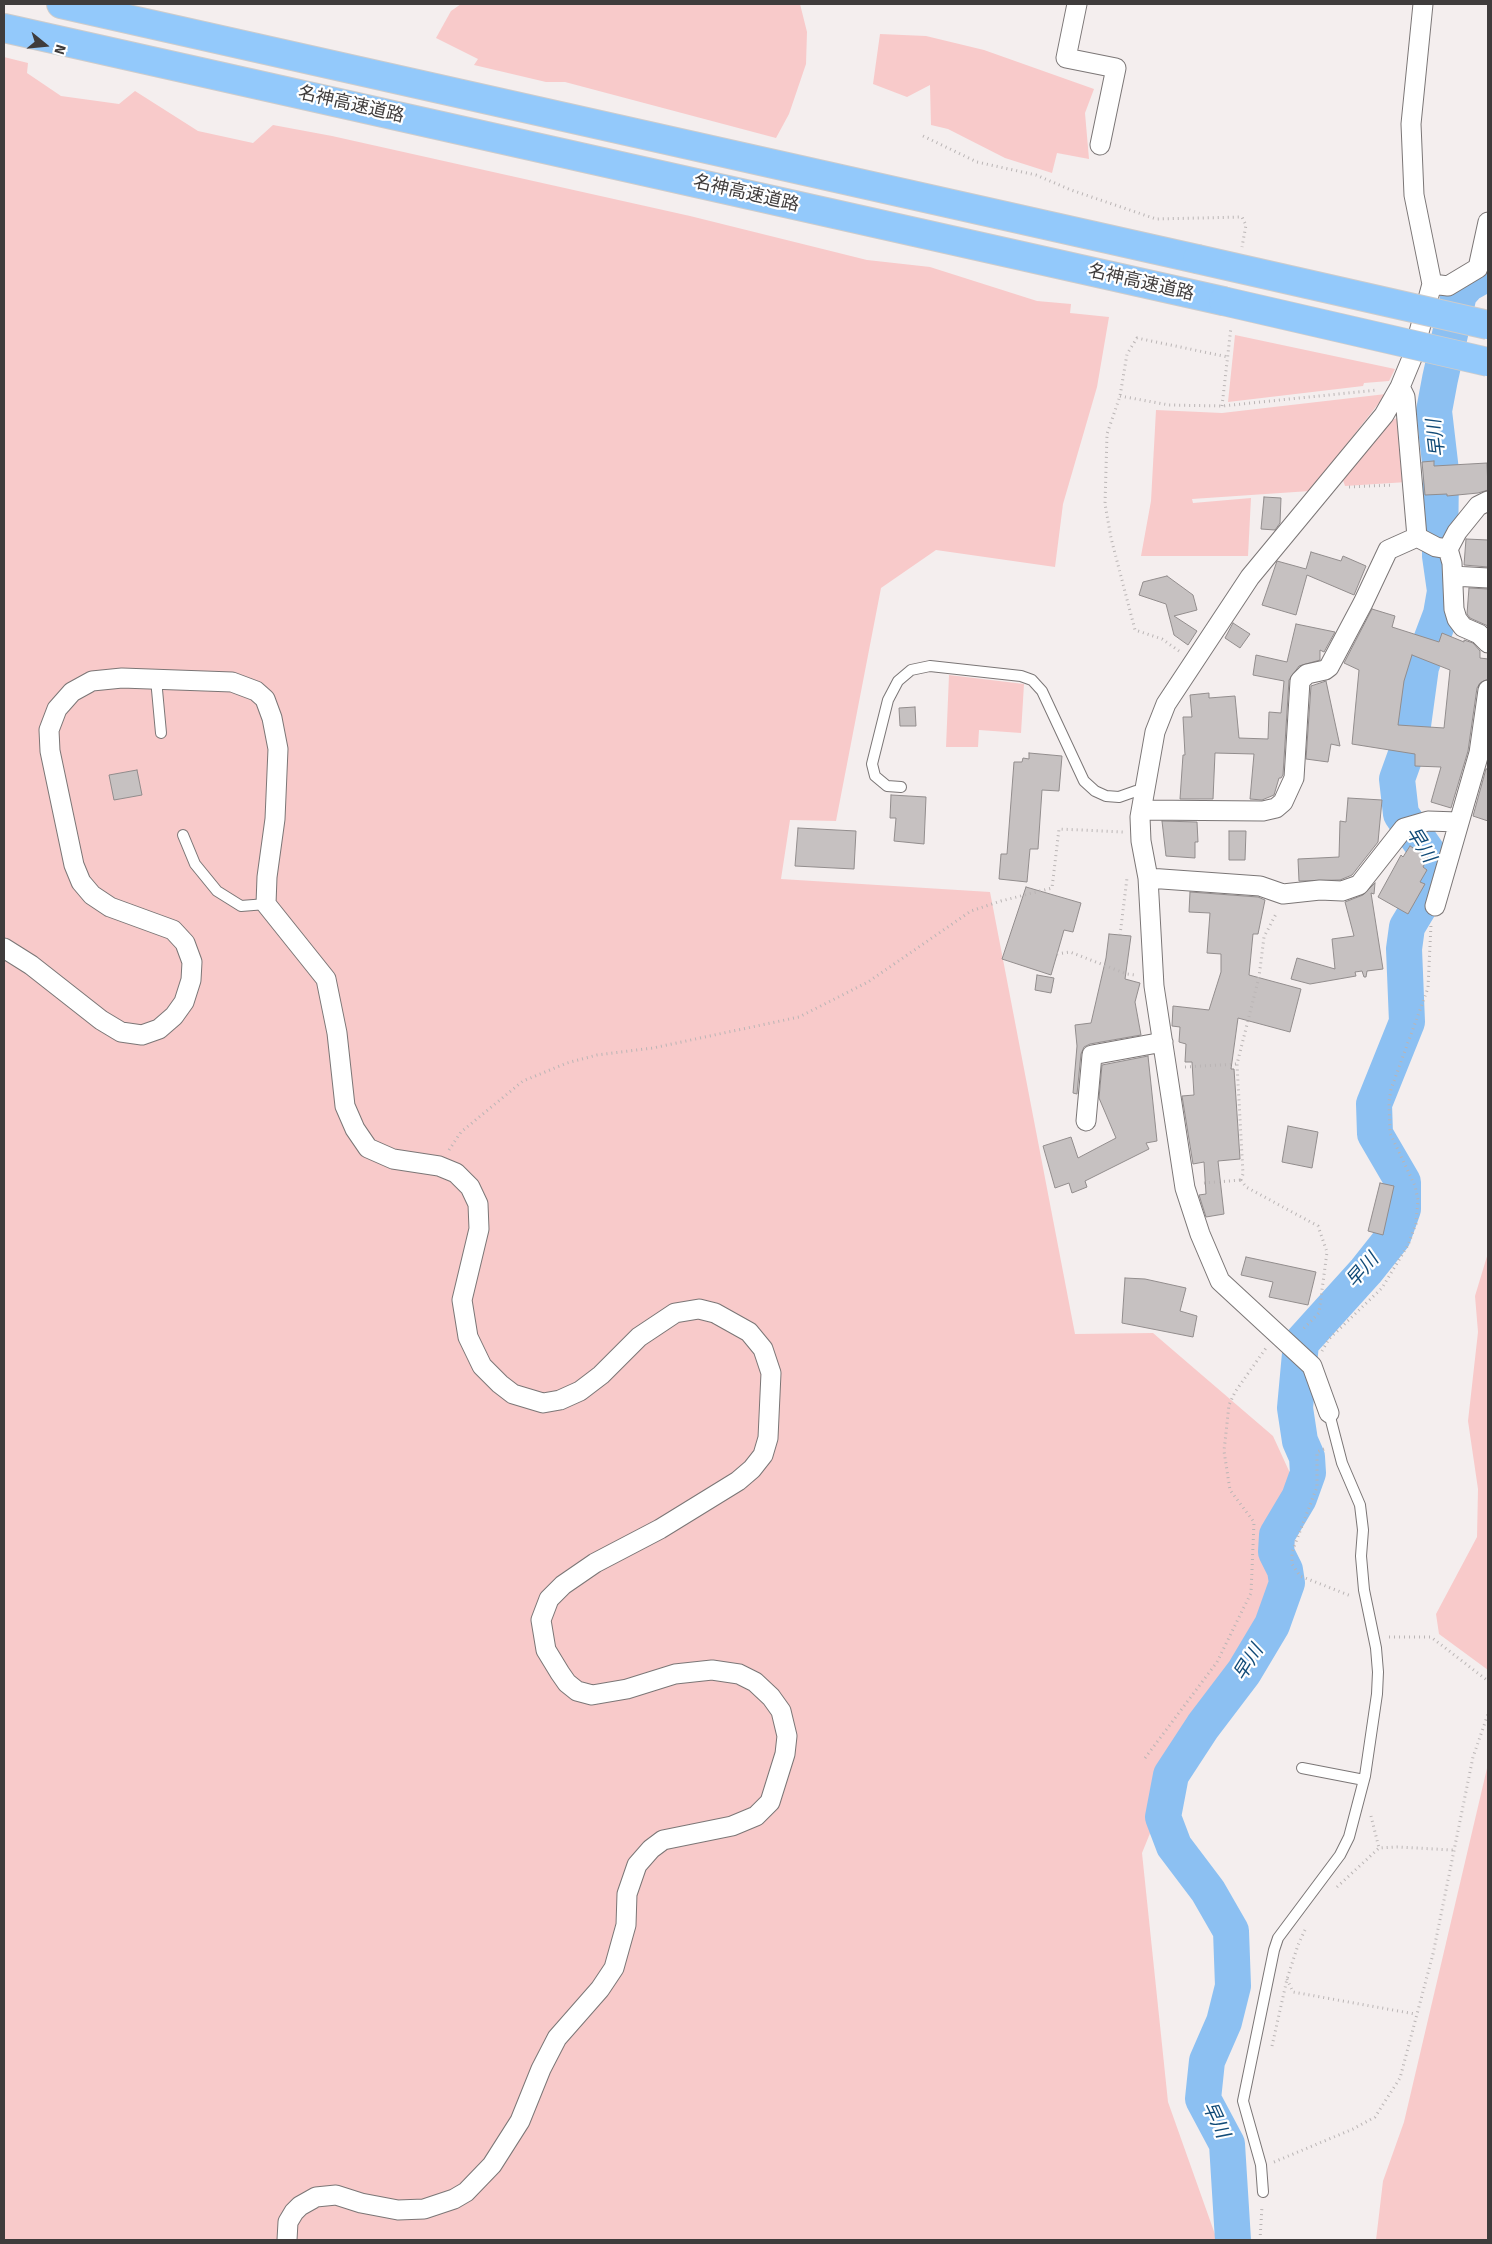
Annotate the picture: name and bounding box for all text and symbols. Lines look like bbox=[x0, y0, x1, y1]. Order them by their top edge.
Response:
north arrow bbox=[20, 20, 70, 70]
text: N bbox=[50, 42, 69, 57]
street label: 名神高速道路 bbox=[296, 82, 406, 128]
street label: 名神高速道路 bbox=[691, 171, 801, 217]
street label: 名神高速道路 bbox=[1086, 260, 1196, 306]
water label: 早川 bbox=[1423, 418, 1451, 458]
water label: 早川 bbox=[1400, 823, 1440, 867]
water label: 早川 bbox=[1342, 1249, 1384, 1293]
water label: 早川 bbox=[1229, 1641, 1269, 1685]
water label: 早川 bbox=[1197, 2098, 1233, 2142]

